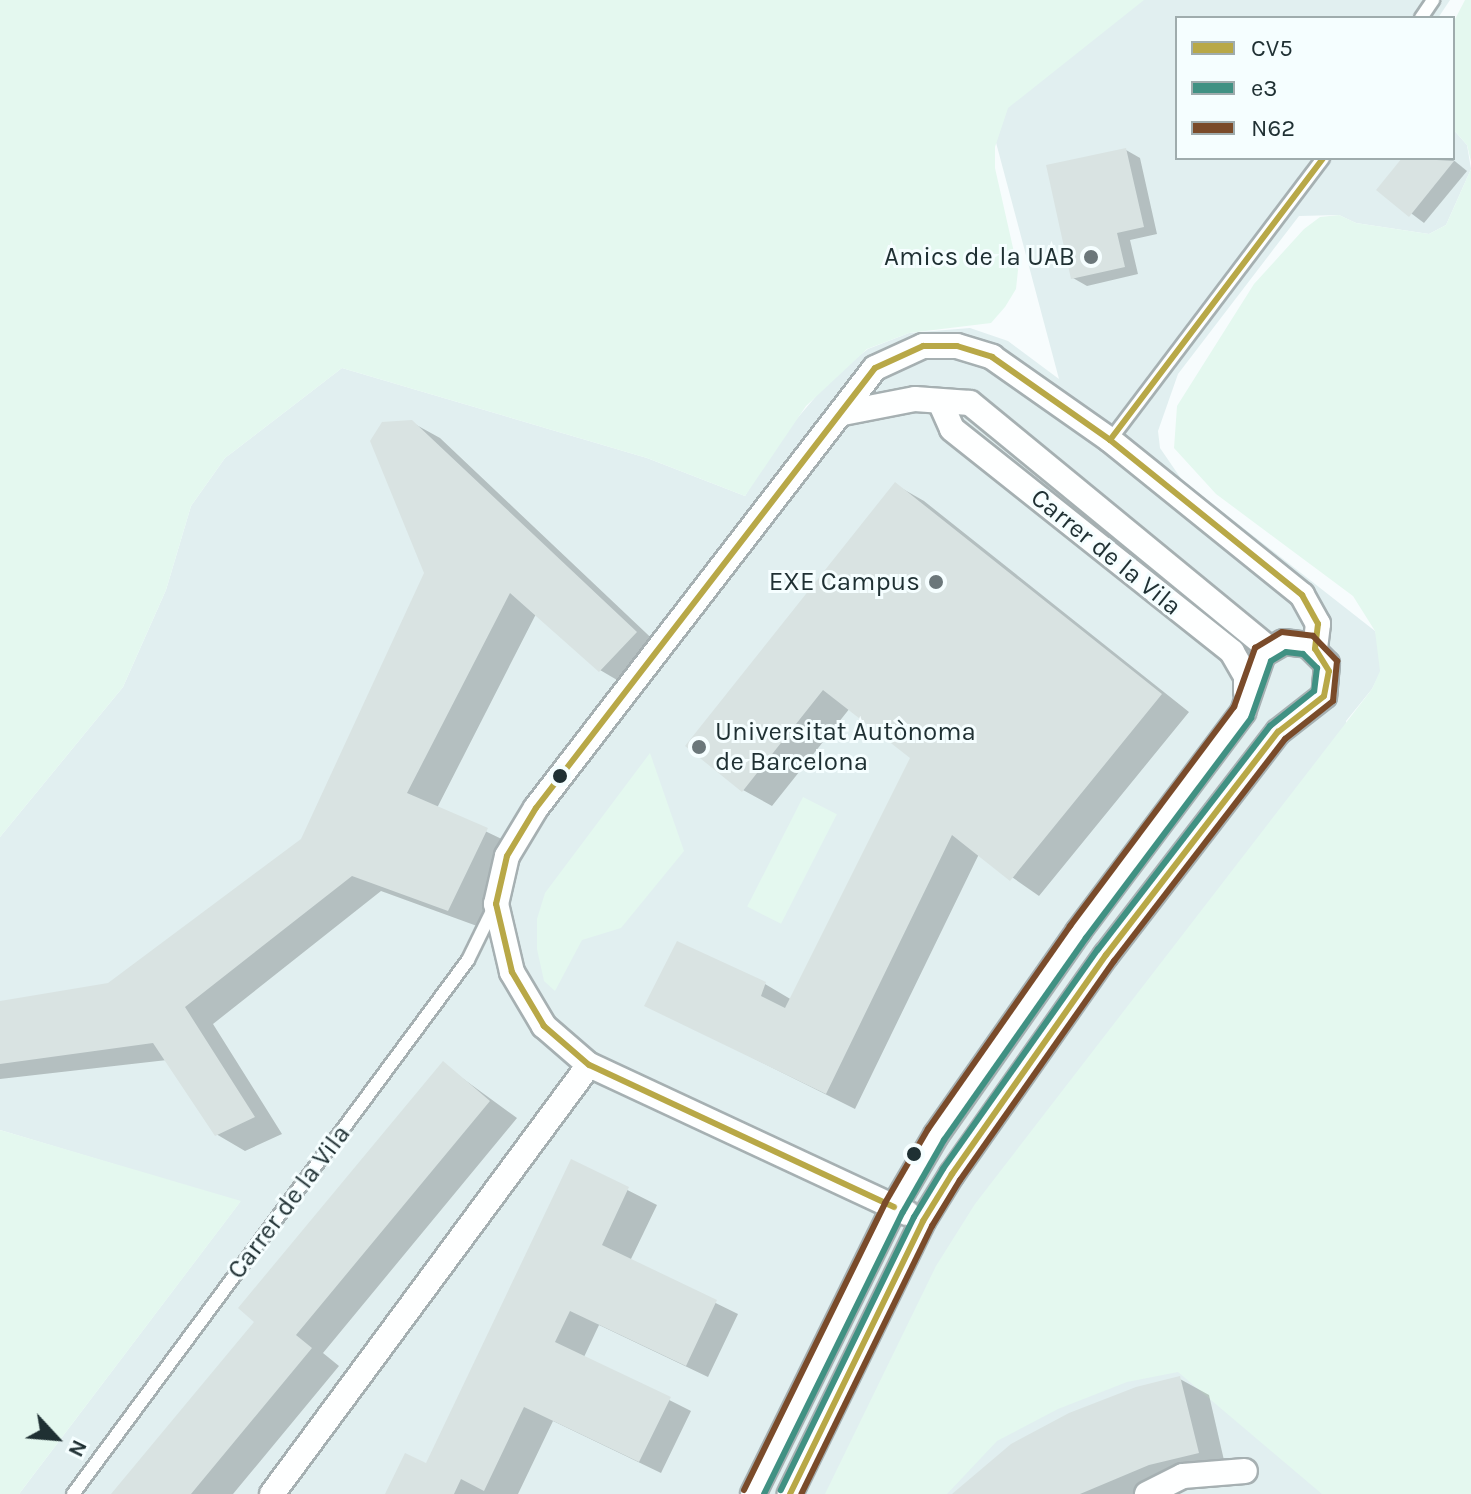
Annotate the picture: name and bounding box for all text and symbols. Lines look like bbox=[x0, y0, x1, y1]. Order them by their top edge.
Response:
legend bbox=[1175, 16, 1455, 160]
text: CV5 bbox=[1251, 34, 1293, 62]
text: e3 bbox=[1251, 74, 1278, 102]
text: N62 bbox=[1251, 114, 1295, 142]
place label: Amics de la UAB bbox=[884, 241, 1075, 273]
marker: Amics de la UAB bbox=[1082, 248, 1100, 266]
street label: Carrer de la Vila bbox=[1024, 482, 1188, 622]
place label: EXE Campus bbox=[769, 566, 920, 598]
marker: EXE Campus bbox=[927, 573, 945, 591]
place label: Universitat Autònoma de Barcelona bbox=[715, 716, 976, 778]
marker: Universitat Autònoma de Barcelona bbox=[690, 738, 708, 756]
unlabelled marker bbox=[552, 768, 568, 784]
street label: Carrer de la Vila bbox=[221, 1119, 357, 1285]
unlabelled marker bbox=[906, 1146, 922, 1162]
north arrow bbox=[16, 1398, 96, 1478]
text: N bbox=[62, 1436, 93, 1461]

